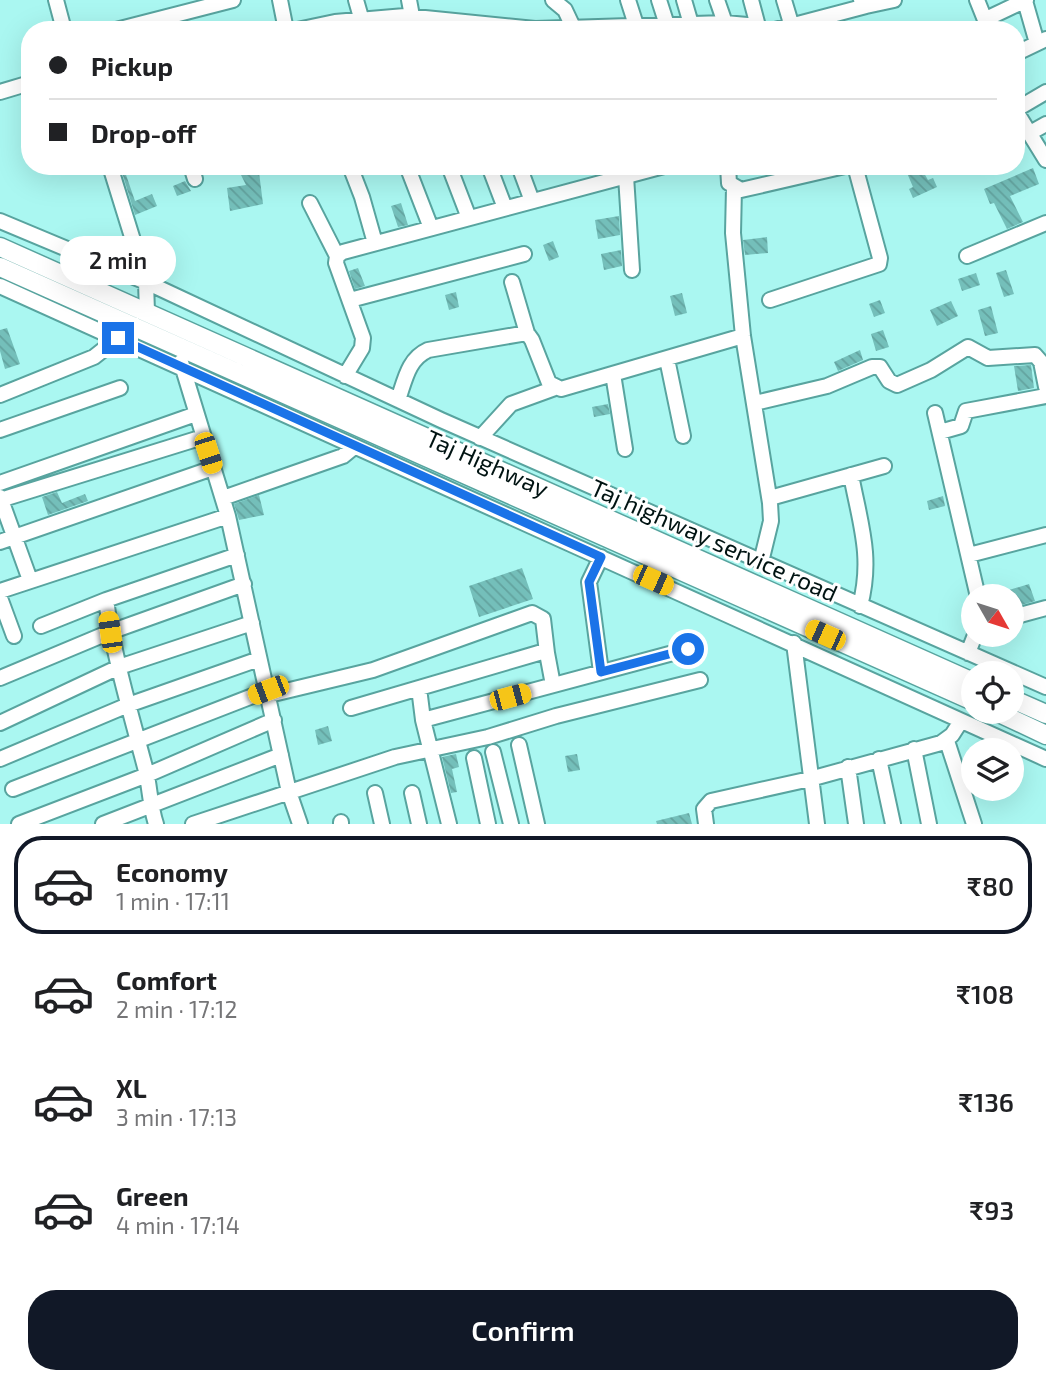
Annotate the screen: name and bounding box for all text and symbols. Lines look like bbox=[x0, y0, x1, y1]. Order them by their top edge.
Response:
text: Pickup bbox=[91, 50, 173, 81]
text: Drop-off bbox=[91, 117, 196, 148]
callout: 2 min bbox=[60, 236, 176, 286]
text: 2 min bbox=[89, 246, 147, 274]
route end bbox=[102, 322, 134, 354]
street label: Taj Highway bbox=[422, 423, 554, 503]
car bbox=[192, 430, 225, 476]
street label: Taj highway service road bbox=[587, 472, 842, 607]
car bbox=[630, 562, 677, 598]
north arrow bbox=[961, 584, 1024, 648]
map controls bbox=[961, 584, 1024, 801]
car bbox=[97, 610, 124, 654]
car bbox=[802, 617, 849, 653]
route start bbox=[672, 633, 704, 665]
button: locate bbox=[961, 661, 1024, 724]
car bbox=[245, 673, 292, 707]
car bbox=[487, 681, 534, 713]
button: layers bbox=[961, 738, 1024, 801]
icon: car bbox=[32, 854, 95, 917]
text: Economy bbox=[116, 856, 228, 887]
text: ₹80 bbox=[967, 870, 1014, 901]
text: 1 min · 17:11 bbox=[116, 887, 230, 915]
icon: car bbox=[32, 962, 95, 1025]
text: Comfort bbox=[116, 964, 217, 995]
text: ₹108 bbox=[956, 978, 1014, 1009]
text: 2 min · 17:12 bbox=[116, 995, 237, 1023]
icon: car bbox=[32, 1070, 95, 1133]
text: XL bbox=[116, 1072, 147, 1103]
text: ₹136 bbox=[958, 1086, 1014, 1117]
text: 3 min · 17:13 bbox=[116, 1103, 237, 1131]
icon: car bbox=[32, 1178, 95, 1241]
text: Green bbox=[116, 1180, 189, 1211]
text: ₹93 bbox=[969, 1194, 1014, 1225]
text: 4 min · 17:14 bbox=[116, 1211, 240, 1239]
button: Confirm bbox=[28, 1290, 1018, 1370]

